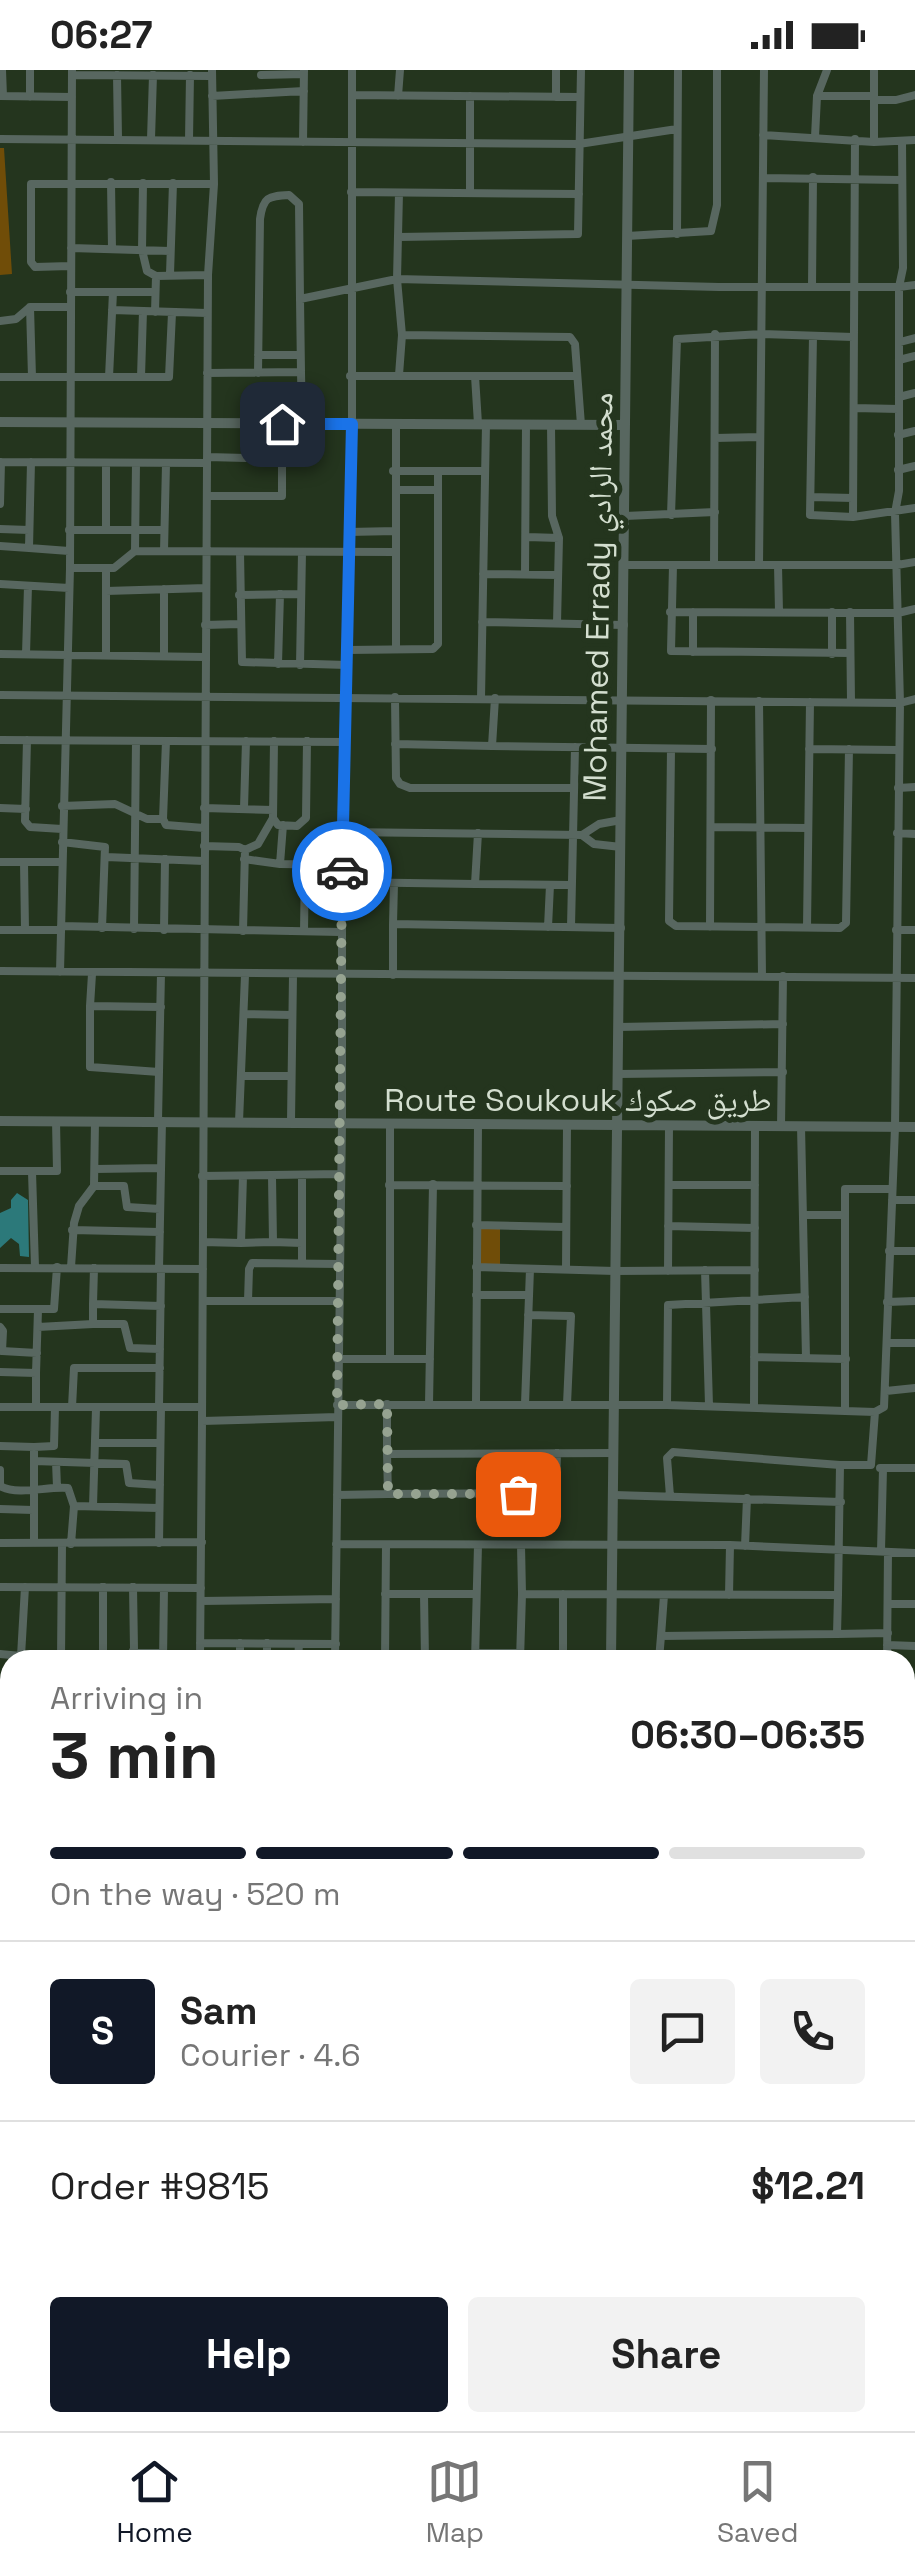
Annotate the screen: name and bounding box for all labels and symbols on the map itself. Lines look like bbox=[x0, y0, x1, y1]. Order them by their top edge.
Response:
pin bbox=[240, 382, 325, 467]
street label: Mohamed Errady محمد الرادي bbox=[574, 392, 627, 802]
courier bbox=[292, 821, 392, 921]
street label: Route Soukouk طريق صكوك bbox=[384, 1080, 772, 1120]
pin bbox=[476, 1452, 561, 1537]

